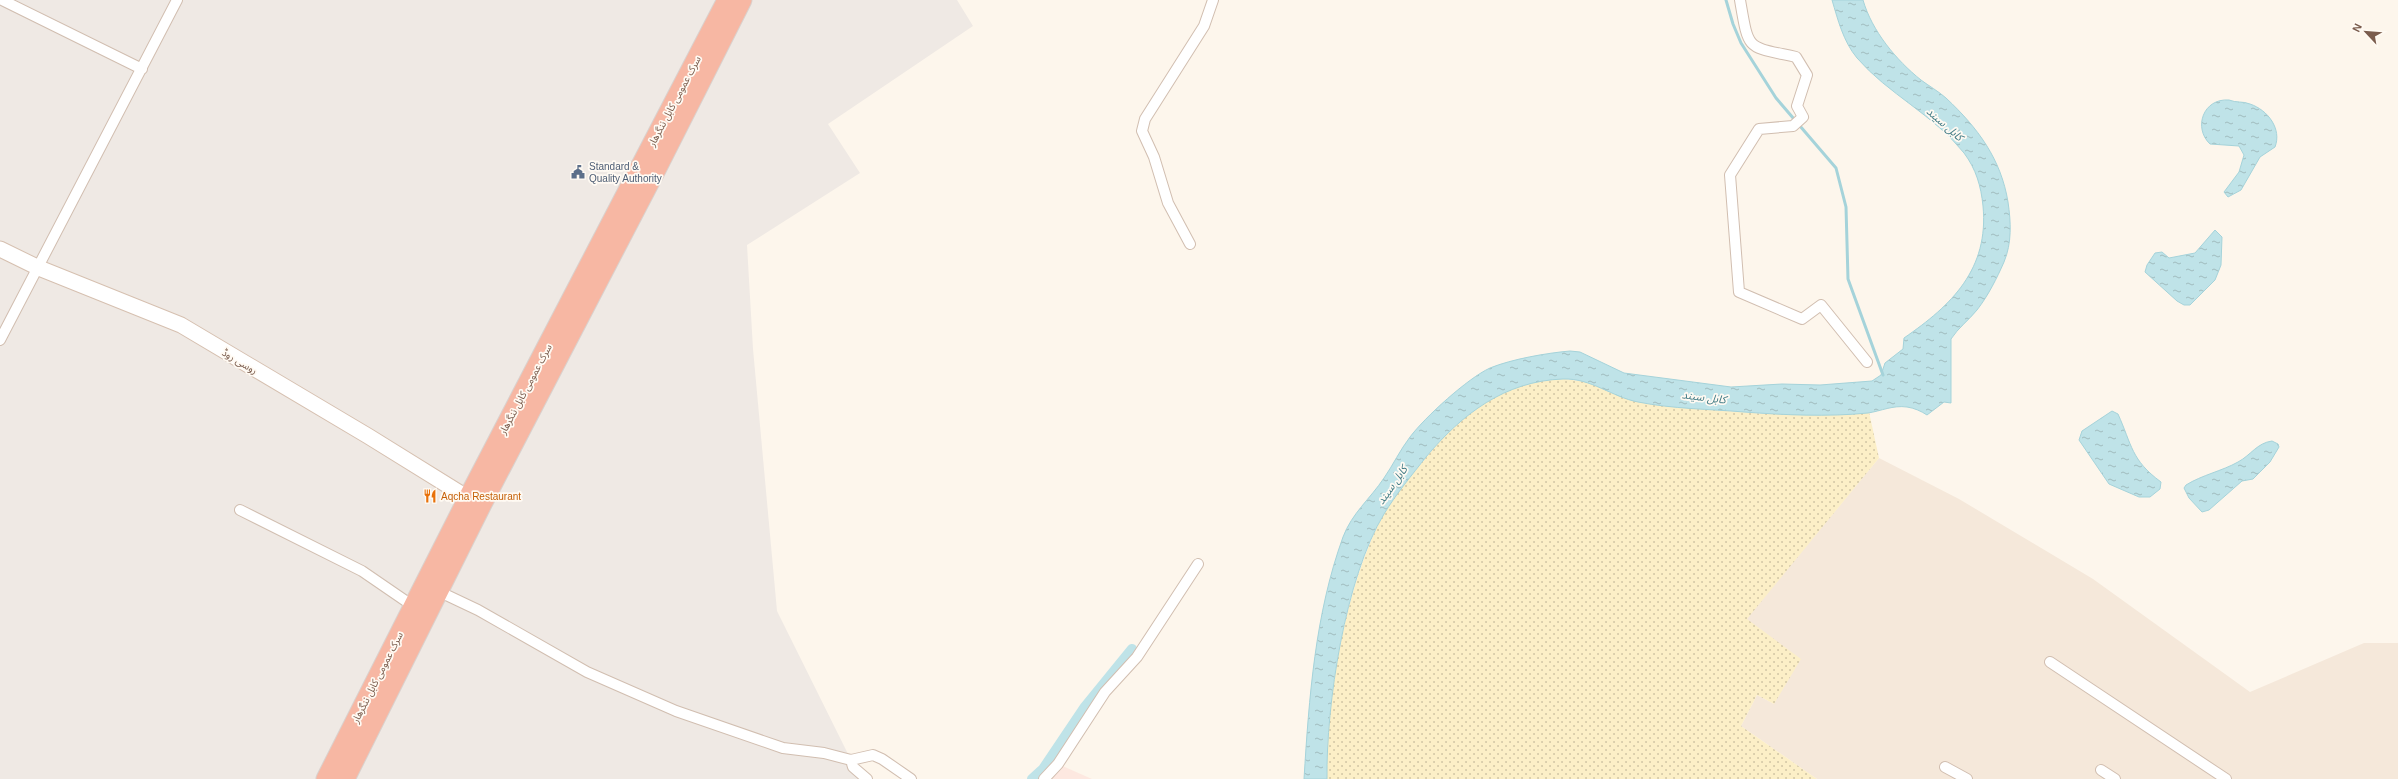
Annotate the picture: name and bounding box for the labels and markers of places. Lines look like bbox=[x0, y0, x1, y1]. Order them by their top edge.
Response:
place label: Standard & Quality Authority bbox=[589, 161, 662, 184]
public building icon: Standard & Quality Authority bbox=[570, 164, 586, 180]
restaurant icon: Aqcha Restaurant bbox=[422, 488, 438, 504]
place label: Aqcha Restaurant bbox=[441, 491, 521, 502]

